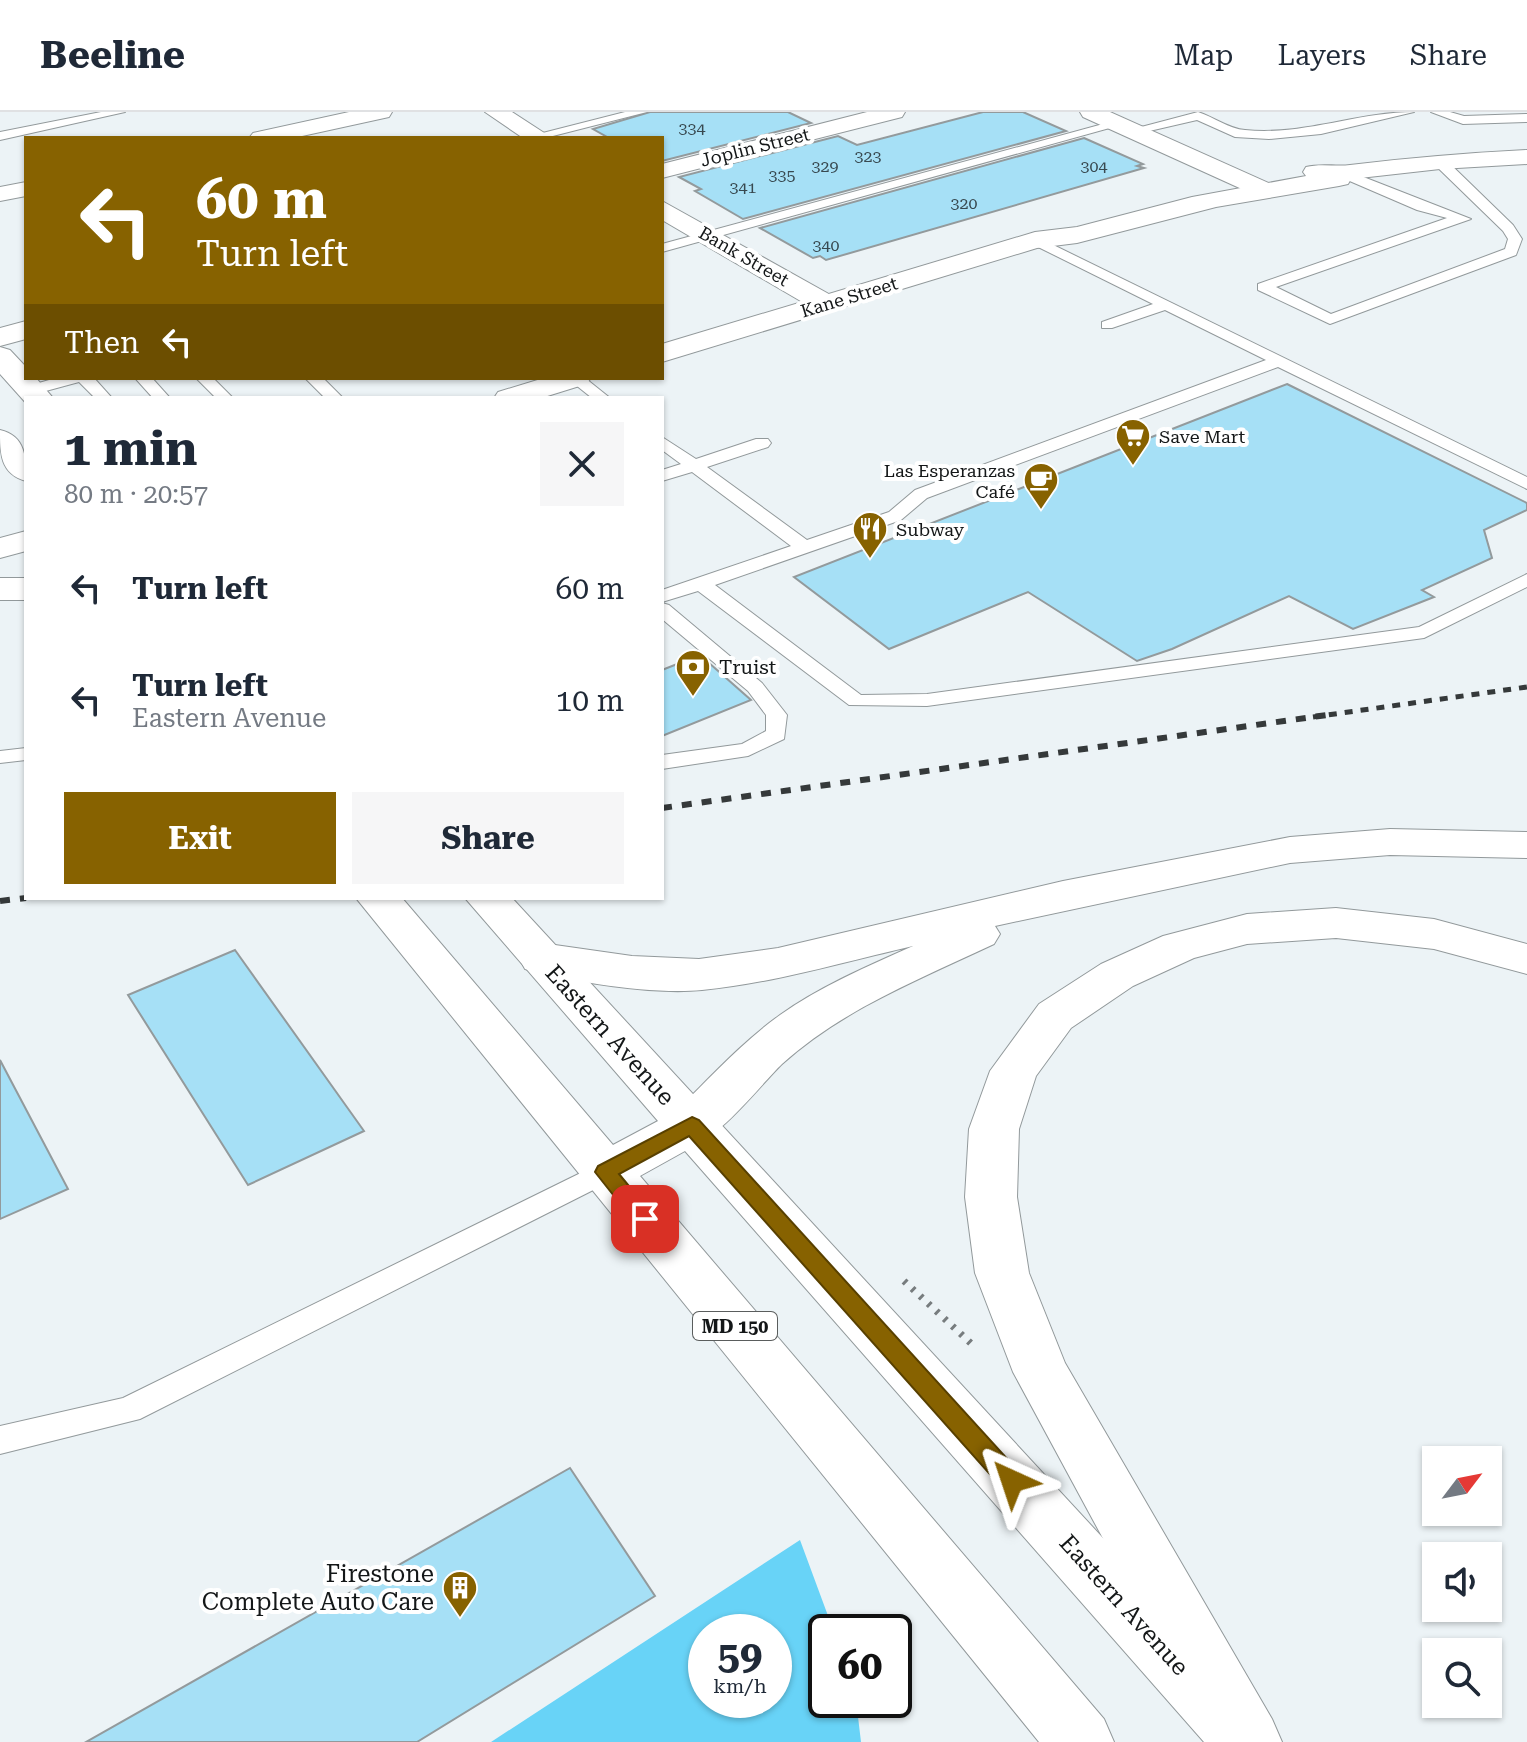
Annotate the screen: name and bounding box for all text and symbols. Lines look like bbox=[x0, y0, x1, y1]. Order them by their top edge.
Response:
text: Beeline bbox=[40, 33, 185, 77]
text: Map bbox=[1174, 39, 1233, 72]
text: Layers bbox=[1277, 39, 1366, 72]
text: Share bbox=[1410, 39, 1487, 72]
house number: 334 bbox=[679, 119, 705, 138]
street label: Joplin Street bbox=[698, 123, 812, 171]
house number: 323 bbox=[855, 147, 881, 166]
house number: 329 bbox=[812, 157, 838, 176]
house number: 304 bbox=[1081, 157, 1107, 176]
text: 60 m bbox=[196, 166, 327, 232]
house number: 335 bbox=[769, 166, 795, 185]
icon: left bbox=[64, 168, 168, 272]
house number: 341 bbox=[730, 178, 756, 197]
house number: 320 bbox=[951, 194, 977, 213]
street label: Bank Street bbox=[695, 222, 793, 290]
text: Turn left bbox=[196, 233, 348, 275]
house number: 340 bbox=[813, 236, 839, 255]
street label: Kane Street bbox=[798, 272, 900, 322]
icon: left bbox=[155, 320, 199, 364]
text: Then bbox=[64, 325, 139, 360]
supermarket icon: Save Mart bbox=[1114, 417, 1152, 467]
text: 1 min bbox=[64, 421, 197, 477]
button: close bbox=[540, 422, 624, 506]
place label: Save Mart bbox=[1159, 426, 1246, 447]
place label: Las Esperanzas Café bbox=[884, 460, 1015, 502]
cafe icon: Las Esperanzas Café bbox=[1022, 461, 1060, 511]
text: 80 m · 20:57 bbox=[64, 479, 208, 509]
restaurant icon: Subway bbox=[851, 510, 889, 560]
place label: Subway bbox=[896, 519, 965, 540]
icon: left bbox=[64, 566, 108, 610]
text: Turn left bbox=[132, 571, 268, 606]
text: 60 m bbox=[555, 571, 624, 606]
bank icon: Truist bbox=[674, 648, 712, 698]
place label: Truist bbox=[719, 655, 777, 679]
text: Turn left bbox=[132, 668, 268, 703]
icon: left bbox=[64, 678, 108, 722]
text: 10 m bbox=[555, 683, 624, 718]
text: Eastern Avenue bbox=[132, 703, 326, 733]
button: Exit bbox=[64, 792, 336, 884]
button: Share bbox=[352, 792, 624, 884]
street label: Eastern Avenue bbox=[540, 959, 680, 1111]
pin bbox=[611, 1185, 679, 1253]
icon: arrive bbox=[623, 1197, 667, 1241]
road number: MD 150 bbox=[693, 1312, 777, 1340]
position arrow bbox=[970, 1439, 1054, 1523]
north arrow bbox=[1422, 1446, 1502, 1526]
map controls bbox=[1422, 1446, 1502, 1718]
street label: Eastern Avenue bbox=[1054, 1529, 1194, 1681]
button: sound bbox=[1422, 1542, 1502, 1622]
place label: Firestone Complete Auto Care bbox=[202, 1560, 434, 1616]
building icon: Firestone Complete Auto Care bbox=[441, 1569, 479, 1619]
speed limit sign: 60 bbox=[808, 1614, 912, 1718]
text: 59 bbox=[718, 1632, 762, 1679]
button: search bbox=[1422, 1638, 1502, 1718]
text: km/h bbox=[713, 1674, 767, 1698]

